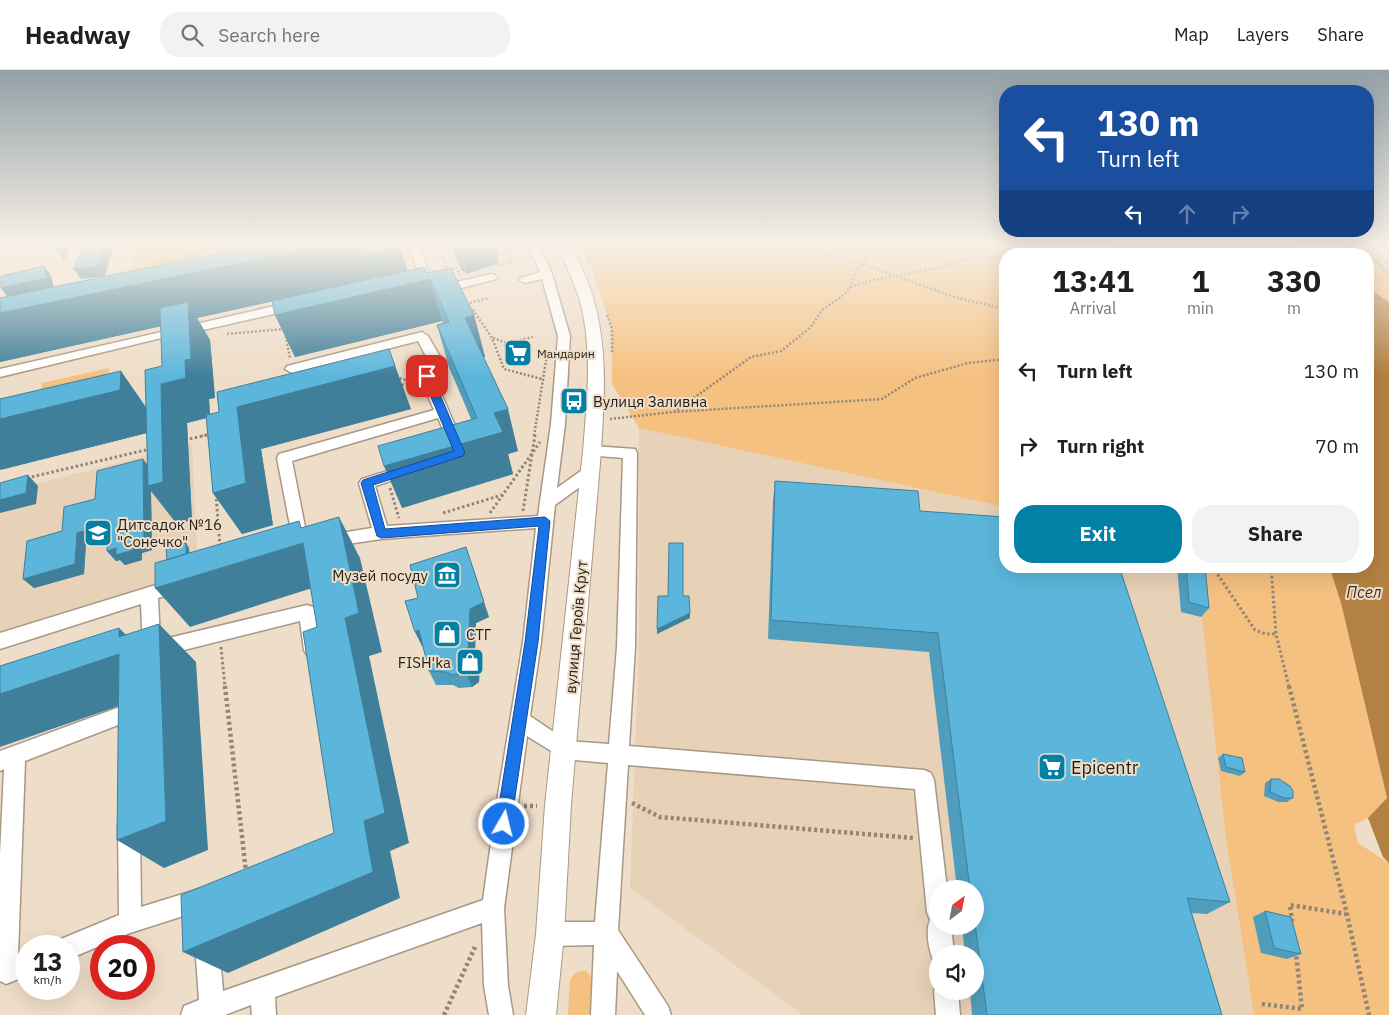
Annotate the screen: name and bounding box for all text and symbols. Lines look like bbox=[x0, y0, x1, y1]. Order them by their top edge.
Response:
search box bbox=[160, 12, 510, 57]
text: Headway bbox=[25, 19, 130, 51]
icon: search bbox=[178, 21, 206, 49]
text: Search here bbox=[218, 23, 320, 47]
text: Map bbox=[1174, 23, 1209, 46]
text: Layers bbox=[1237, 23, 1289, 46]
text: Share bbox=[1317, 23, 1364, 46]
text: 130 m bbox=[1097, 100, 1200, 146]
icon: left bbox=[1014, 105, 1079, 170]
text: Turn left bbox=[1097, 144, 1180, 173]
icon: left bbox=[1120, 200, 1148, 228]
icon: ahead bbox=[1173, 200, 1201, 228]
icon: right bbox=[1226, 200, 1254, 228]
text: 13:41 bbox=[1052, 261, 1134, 300]
text: 1 bbox=[1191, 261, 1209, 300]
text: 330 bbox=[1267, 261, 1321, 300]
text: Arrival bbox=[1070, 298, 1116, 318]
text: min bbox=[1187, 298, 1214, 318]
text: m bbox=[1287, 298, 1301, 318]
supermarket icon: Мандарин bbox=[503, 338, 533, 368]
place label: Мандарин bbox=[537, 346, 595, 361]
pin bbox=[406, 355, 448, 397]
icon: left bbox=[1014, 357, 1042, 385]
text: Turn left bbox=[1057, 359, 1133, 383]
text: 130 m bbox=[1304, 359, 1359, 383]
icon: arrive bbox=[413, 362, 441, 390]
bus stop icon: Вулиця Заливна bbox=[559, 386, 589, 416]
place label: Вулиця Заливна bbox=[593, 392, 707, 411]
icon: right bbox=[1014, 432, 1042, 460]
text: Turn right bbox=[1057, 434, 1144, 458]
text: 70 m bbox=[1315, 434, 1359, 458]
button: Exit bbox=[1014, 505, 1182, 563]
button: Share bbox=[1192, 505, 1359, 563]
place label: Дитсадок №16 "Сонечко" bbox=[117, 515, 222, 551]
school or university icon: Дитсадок №16 "Сонечко" bbox=[83, 518, 113, 548]
museum icon: Музей посуду bbox=[432, 560, 462, 590]
street label: вулиця Героїв Крут bbox=[561, 560, 591, 694]
place label: Музей посуду bbox=[332, 566, 429, 585]
water label: Псел bbox=[1346, 582, 1382, 602]
shop icon: СТГ bbox=[432, 619, 462, 649]
place label: СТГ bbox=[466, 625, 492, 644]
shop icon: FISH'ka bbox=[455, 647, 485, 677]
place label: FISH'ka bbox=[398, 653, 451, 672]
supermarket icon: Epicentr bbox=[1037, 752, 1067, 782]
place label: Epicentr bbox=[1071, 756, 1139, 779]
position arrow bbox=[477, 797, 529, 849]
north arrow bbox=[929, 880, 984, 935]
map controls bbox=[929, 880, 984, 1000]
speed limit sign: 20 bbox=[90, 935, 155, 1000]
text: 13 bbox=[32, 945, 63, 978]
button: sound bbox=[929, 945, 984, 1000]
text: km/h bbox=[33, 972, 62, 987]

